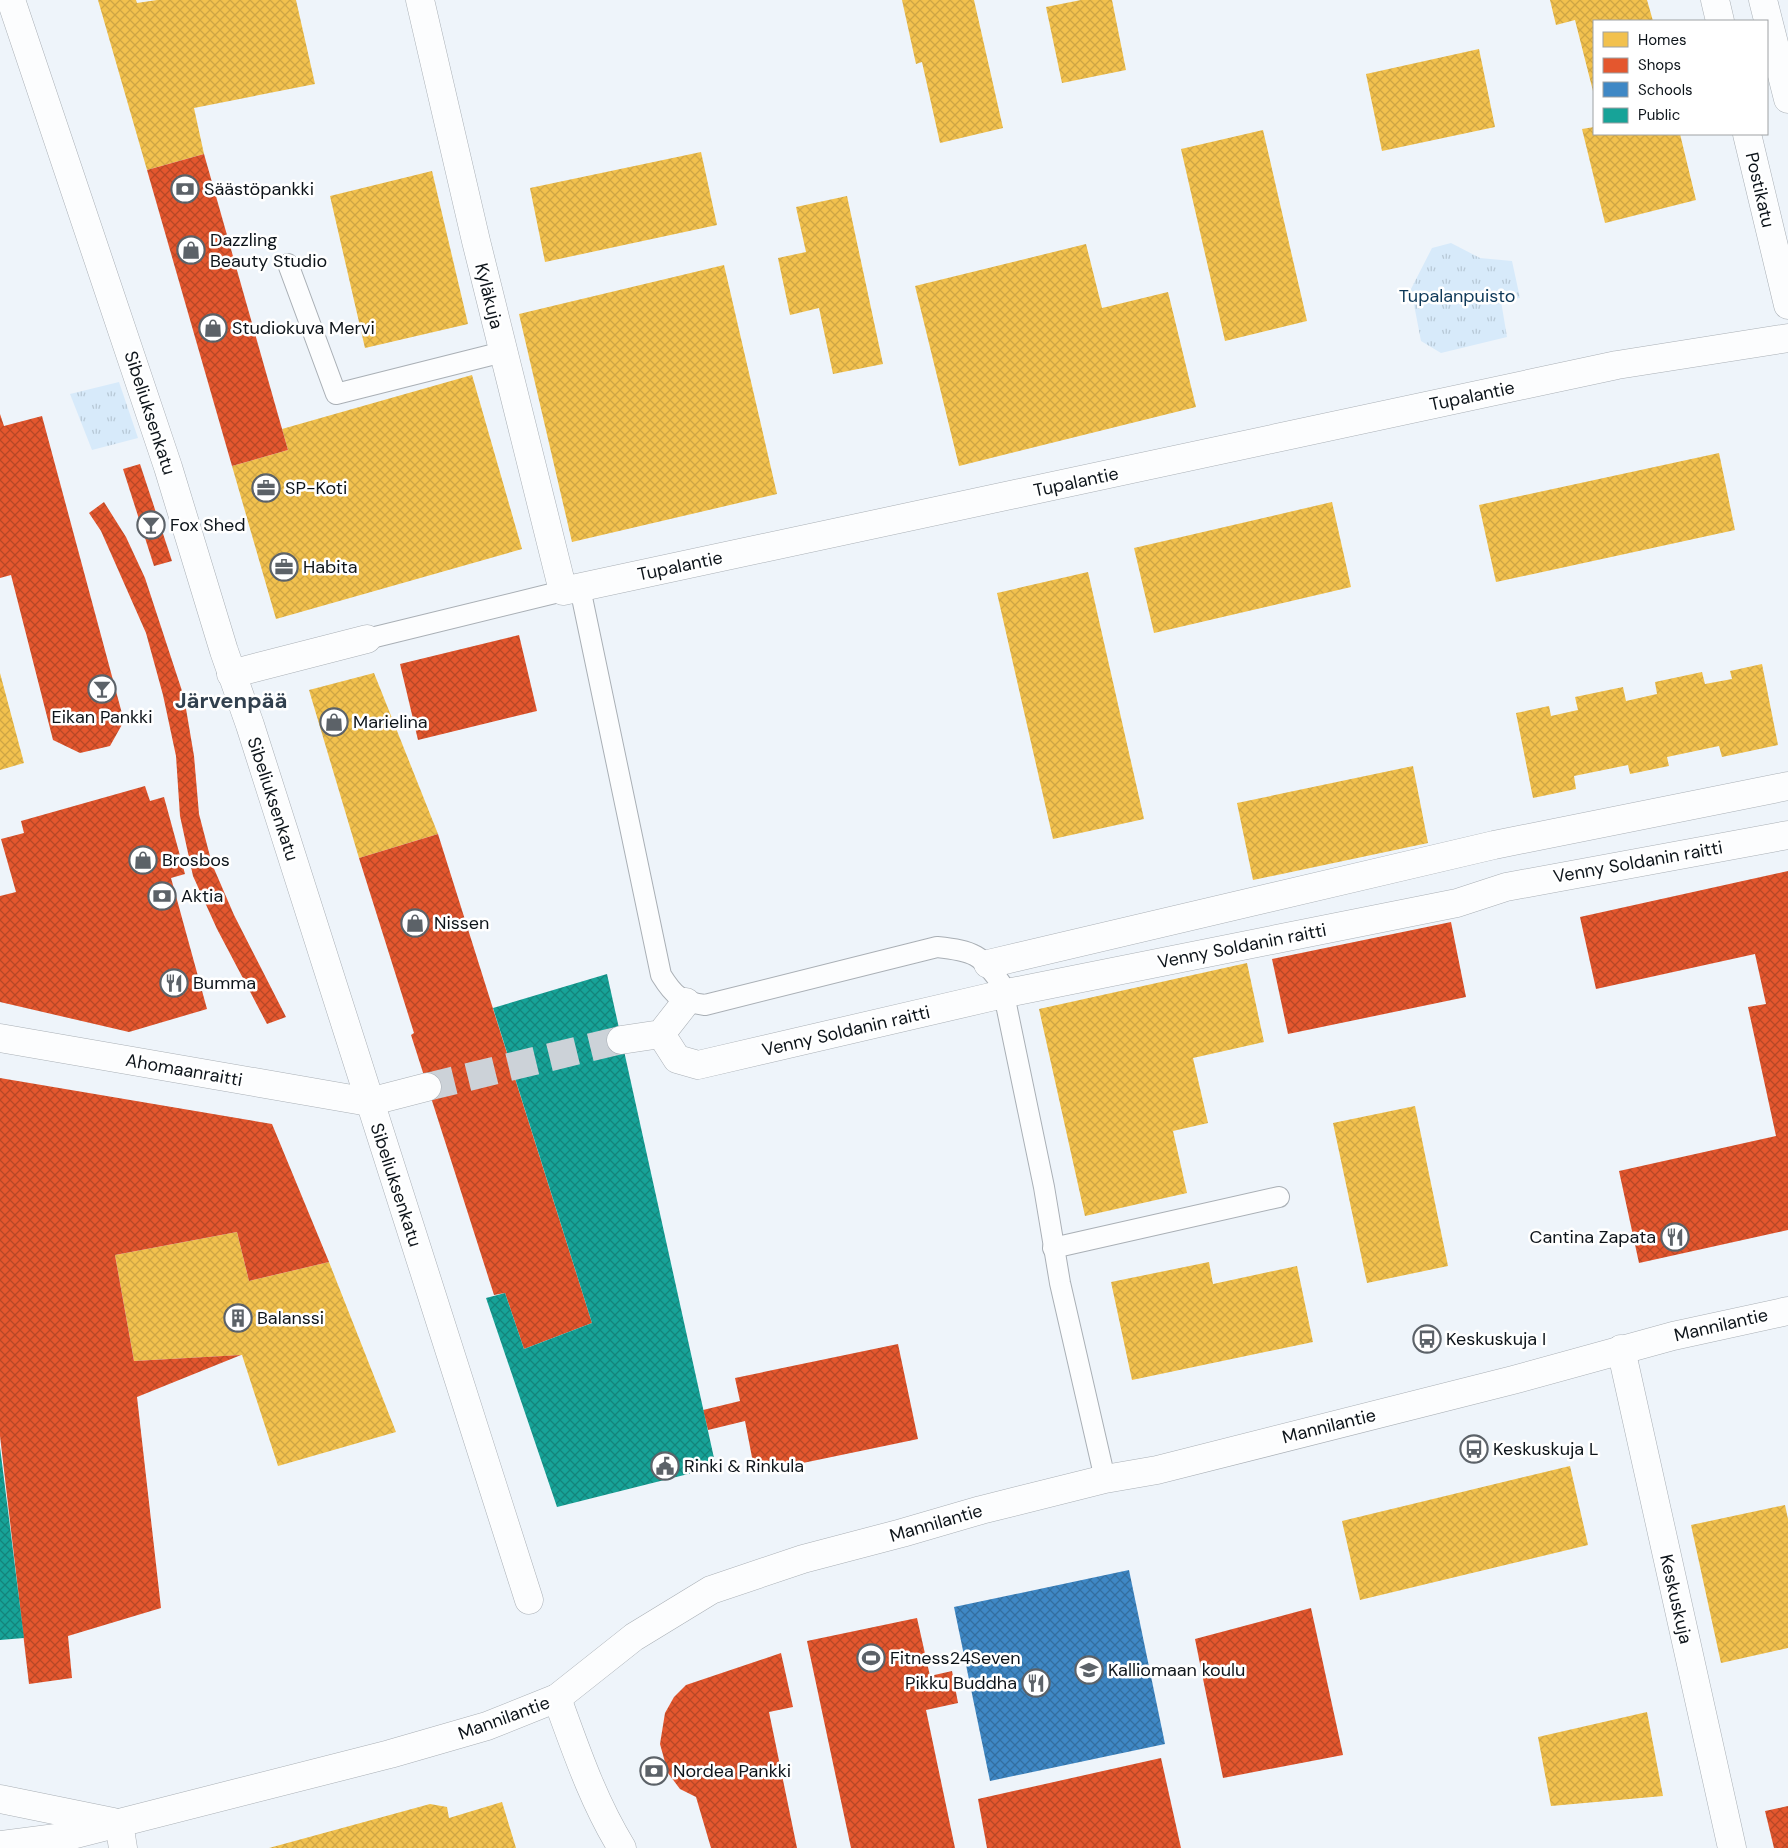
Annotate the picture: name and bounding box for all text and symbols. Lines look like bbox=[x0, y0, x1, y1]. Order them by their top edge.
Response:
legend bbox=[1593, 20, 1768, 135]
text: Homes bbox=[1638, 30, 1687, 50]
text: Shops bbox=[1638, 55, 1681, 75]
text: Schools bbox=[1638, 80, 1693, 100]
text: Public bbox=[1638, 105, 1680, 125]
street label: Postikatu bbox=[1740, 150, 1780, 230]
bank icon: Säästöpankki bbox=[170, 174, 200, 204]
place label: Säästöpankki bbox=[204, 177, 314, 201]
place label: Dazzling Beauty Studio bbox=[210, 228, 327, 273]
shop icon: Dazzling Beauty Studio bbox=[176, 235, 206, 265]
street label: Kyläkuja bbox=[469, 261, 509, 331]
park label: Tupalanpuisto bbox=[1399, 284, 1515, 308]
shop icon: Studiokuva Mervi bbox=[198, 313, 228, 343]
place label: Studiokuva Mervi bbox=[232, 316, 375, 340]
street label: Sibeliuksenkatu bbox=[119, 348, 181, 478]
street label: Tupalantie bbox=[1427, 375, 1517, 417]
street label: Tupalantie bbox=[1031, 461, 1121, 503]
office icon: SP-Koti bbox=[251, 473, 281, 503]
place label: SP-Koti bbox=[285, 476, 347, 500]
bar icon: Fox Shed bbox=[136, 510, 166, 540]
place label: Fox Shed bbox=[170, 513, 246, 537]
street label: Tupalantie bbox=[635, 545, 725, 587]
office icon: Habita bbox=[269, 552, 299, 582]
place label: Habita bbox=[303, 555, 358, 579]
bar icon: Eikan Pankki bbox=[87, 674, 117, 704]
district label: Järvenpää bbox=[175, 686, 287, 715]
place label: Eikan Pankki bbox=[51, 705, 153, 729]
shop icon: Marielina bbox=[319, 707, 349, 737]
place label: Marielina bbox=[353, 710, 428, 734]
street label: Sibeliuksenkatu bbox=[242, 734, 304, 864]
street label: Venny Soldanin raitti bbox=[1551, 835, 1725, 889]
shop icon: Brosbos bbox=[128, 845, 158, 875]
place label: Brosbos bbox=[162, 848, 230, 872]
bank icon: Aktia bbox=[147, 881, 177, 911]
place label: Aktia bbox=[181, 884, 223, 908]
shop icon: Nissen bbox=[400, 908, 430, 938]
place label: Nissen bbox=[434, 911, 489, 935]
street label: Venny Soldanin raitti bbox=[1156, 918, 1328, 974]
restaurant icon: Bumma bbox=[159, 968, 189, 998]
place label: Bumma bbox=[193, 971, 256, 995]
street label: Venny Soldanin raitti bbox=[760, 1000, 932, 1062]
street label: Ahomaanraitti bbox=[124, 1048, 244, 1092]
street label: Sibeliuksenkatu bbox=[365, 1120, 427, 1250]
restaurant icon: Cantina Zapata bbox=[1660, 1222, 1690, 1252]
place label: Cantina Zapata bbox=[1529, 1225, 1656, 1249]
building icon: Balanssi bbox=[223, 1303, 253, 1333]
street label: Mannilantie bbox=[1672, 1303, 1770, 1347]
place label: Balanssi bbox=[257, 1306, 324, 1330]
bus stop icon: Keskuskuja I bbox=[1412, 1324, 1442, 1354]
place label: Keskuskuja I bbox=[1446, 1327, 1546, 1351]
street label: Mannilantie bbox=[1280, 1403, 1378, 1449]
bus stop icon: Keskuskuja L bbox=[1459, 1434, 1489, 1464]
place label: Keskuskuja L bbox=[1493, 1437, 1598, 1461]
public building icon: Rinki & Rinkula bbox=[650, 1451, 680, 1481]
place label: Rinki & Rinkula bbox=[684, 1454, 804, 1478]
street label: Mannilantie bbox=[887, 1498, 985, 1548]
street label: Keskuskuja bbox=[1654, 1552, 1698, 1646]
sports icon: Fitness24Seven bbox=[856, 1643, 886, 1673]
place label: Fitness24Seven bbox=[890, 1646, 1021, 1670]
school or university icon: Kalliomaan koulu bbox=[1074, 1655, 1104, 1685]
place label: Kalliomaan koulu bbox=[1108, 1658, 1245, 1682]
restaurant icon: Pikku Buddha bbox=[1021, 1668, 1051, 1698]
place label: Pikku Buddha bbox=[905, 1671, 1017, 1695]
street label: Mannilantie bbox=[455, 1690, 553, 1746]
bank icon: Nordea Pankki bbox=[639, 1756, 669, 1786]
place label: Nordea Pankki bbox=[673, 1759, 791, 1783]

